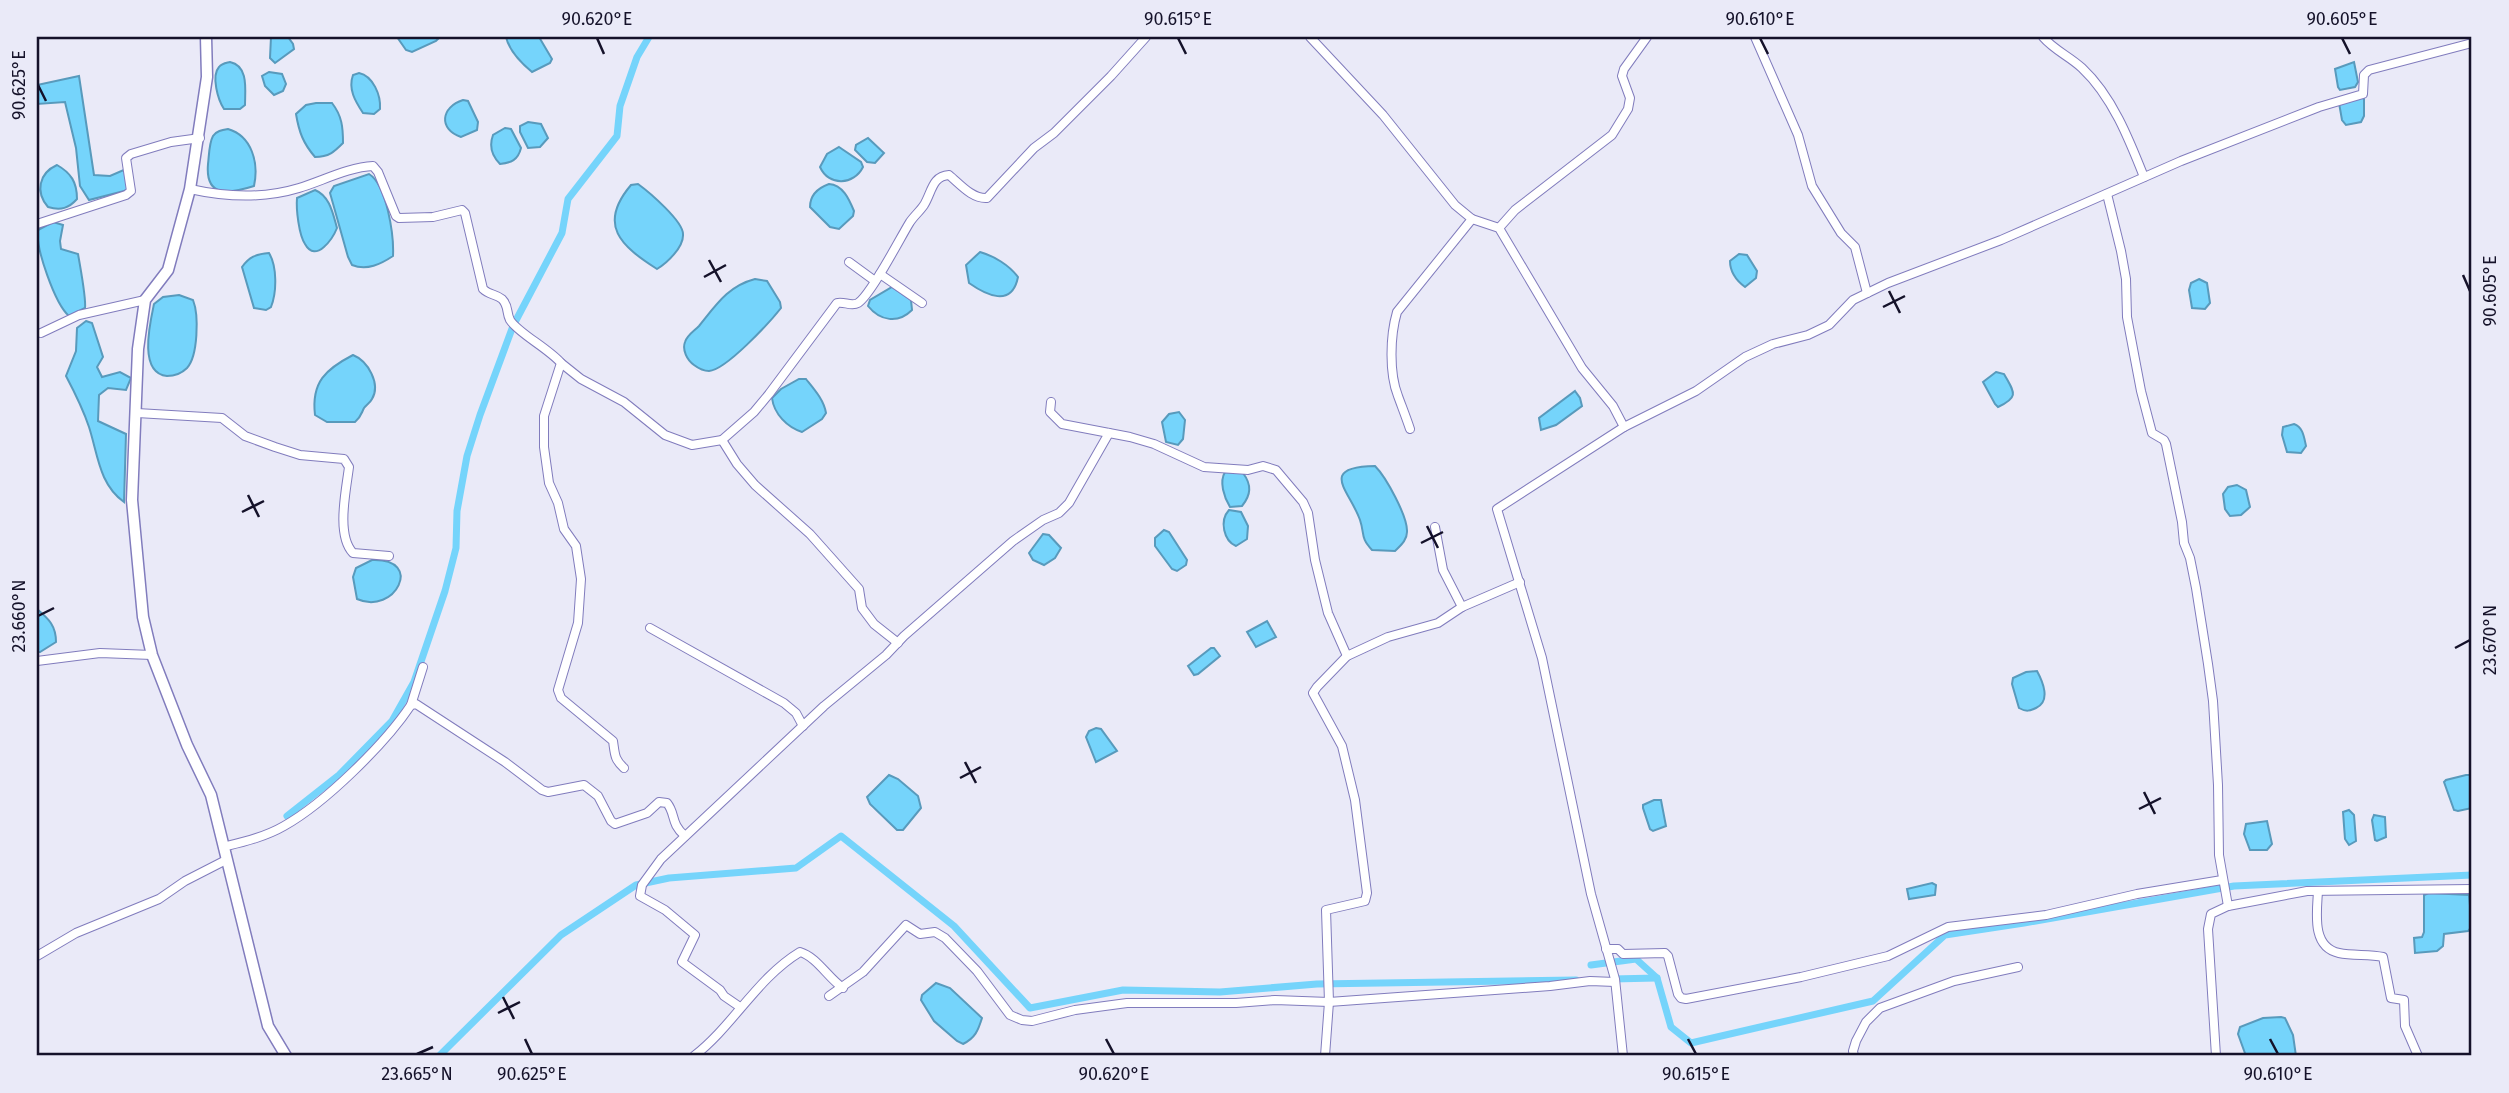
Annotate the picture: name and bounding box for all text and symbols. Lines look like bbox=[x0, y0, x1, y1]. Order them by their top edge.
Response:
text: 90.620°E bbox=[561, 8, 633, 30]
text: 90.615°E bbox=[1144, 8, 1212, 30]
text: 90.610°E bbox=[1725, 8, 1795, 30]
text: 90.605°E bbox=[2306, 8, 2378, 30]
text: 90.625°E bbox=[8, 50, 30, 120]
text: 90.605°E bbox=[2479, 255, 2501, 327]
text: 23.660°N bbox=[8, 580, 30, 652]
text: 23.670°N bbox=[2479, 605, 2501, 675]
text: 23.665°N bbox=[381, 1063, 453, 1085]
text: 90.625°E bbox=[497, 1063, 567, 1085]
text: 90.620°E bbox=[1078, 1063, 1150, 1085]
text: 90.615°E bbox=[1662, 1063, 1730, 1085]
text: 90.610°E bbox=[2243, 1063, 2313, 1085]

